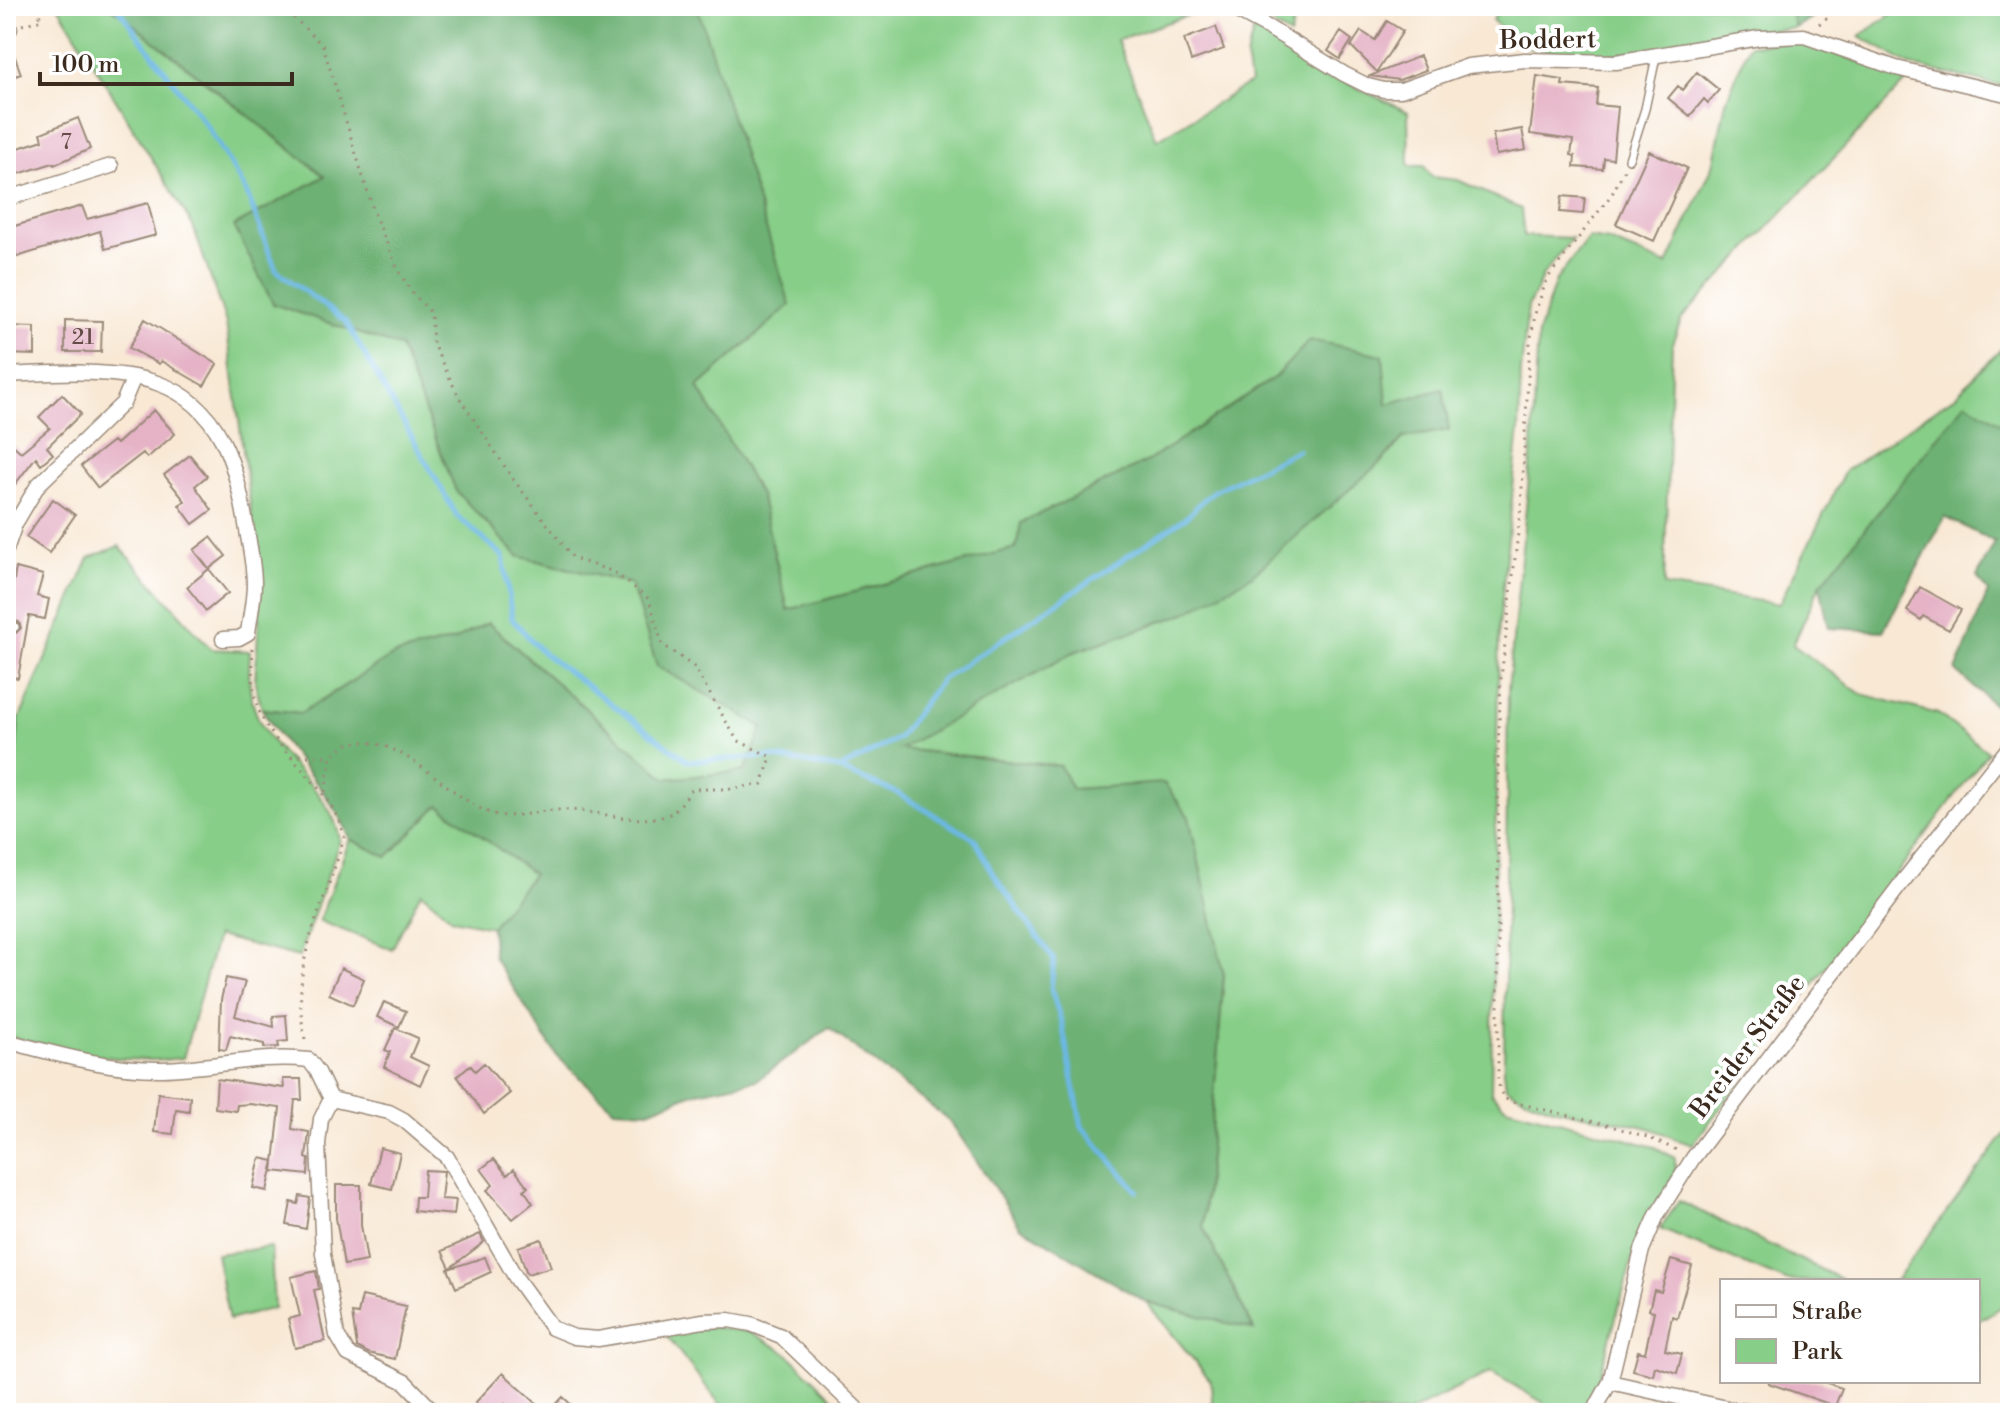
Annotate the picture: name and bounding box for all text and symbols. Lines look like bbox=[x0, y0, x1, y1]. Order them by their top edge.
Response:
street label: Boddert bbox=[1498, 23, 1597, 57]
scale bar bbox=[40, 36, 292, 86]
text: 100 m bbox=[52, 50, 119, 80]
house number: 7 bbox=[60, 129, 72, 156]
house number: 21 bbox=[72, 324, 95, 351]
street label: Breider Straße bbox=[1683, 968, 1812, 1126]
legend bbox=[1720, 1279, 1980, 1383]
text: Straße bbox=[1792, 1297, 1862, 1327]
text: Park bbox=[1792, 1337, 1843, 1367]

